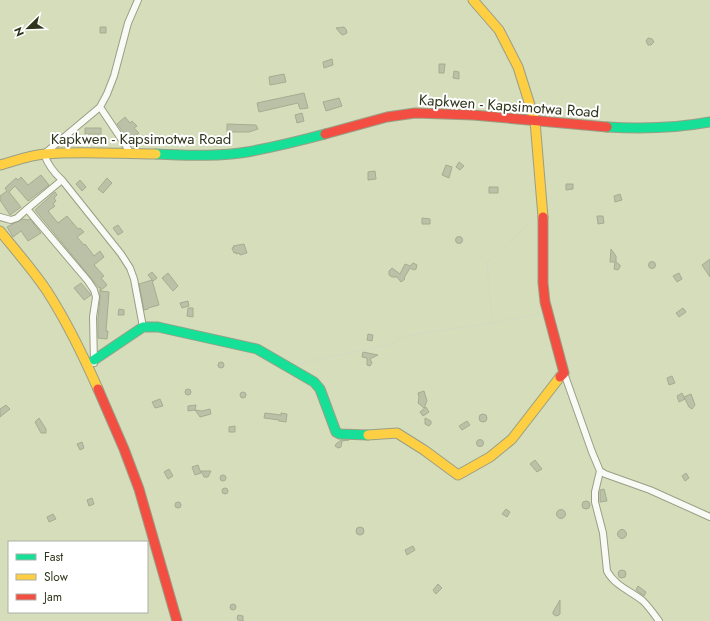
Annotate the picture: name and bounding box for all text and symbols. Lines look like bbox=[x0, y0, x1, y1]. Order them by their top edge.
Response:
north arrow bbox=[8, 8, 48, 48]
text: N bbox=[10, 25, 28, 39]
street label: Kapkwen - Kapsimotwa Road bbox=[418, 89, 600, 123]
street label: Kapkwen - Kapsimotwa Road bbox=[51, 128, 231, 150]
legend bbox=[8, 541, 148, 613]
text: Fast bbox=[44, 548, 63, 566]
text: Slow bbox=[44, 568, 69, 586]
text: Jam bbox=[42, 588, 62, 606]

